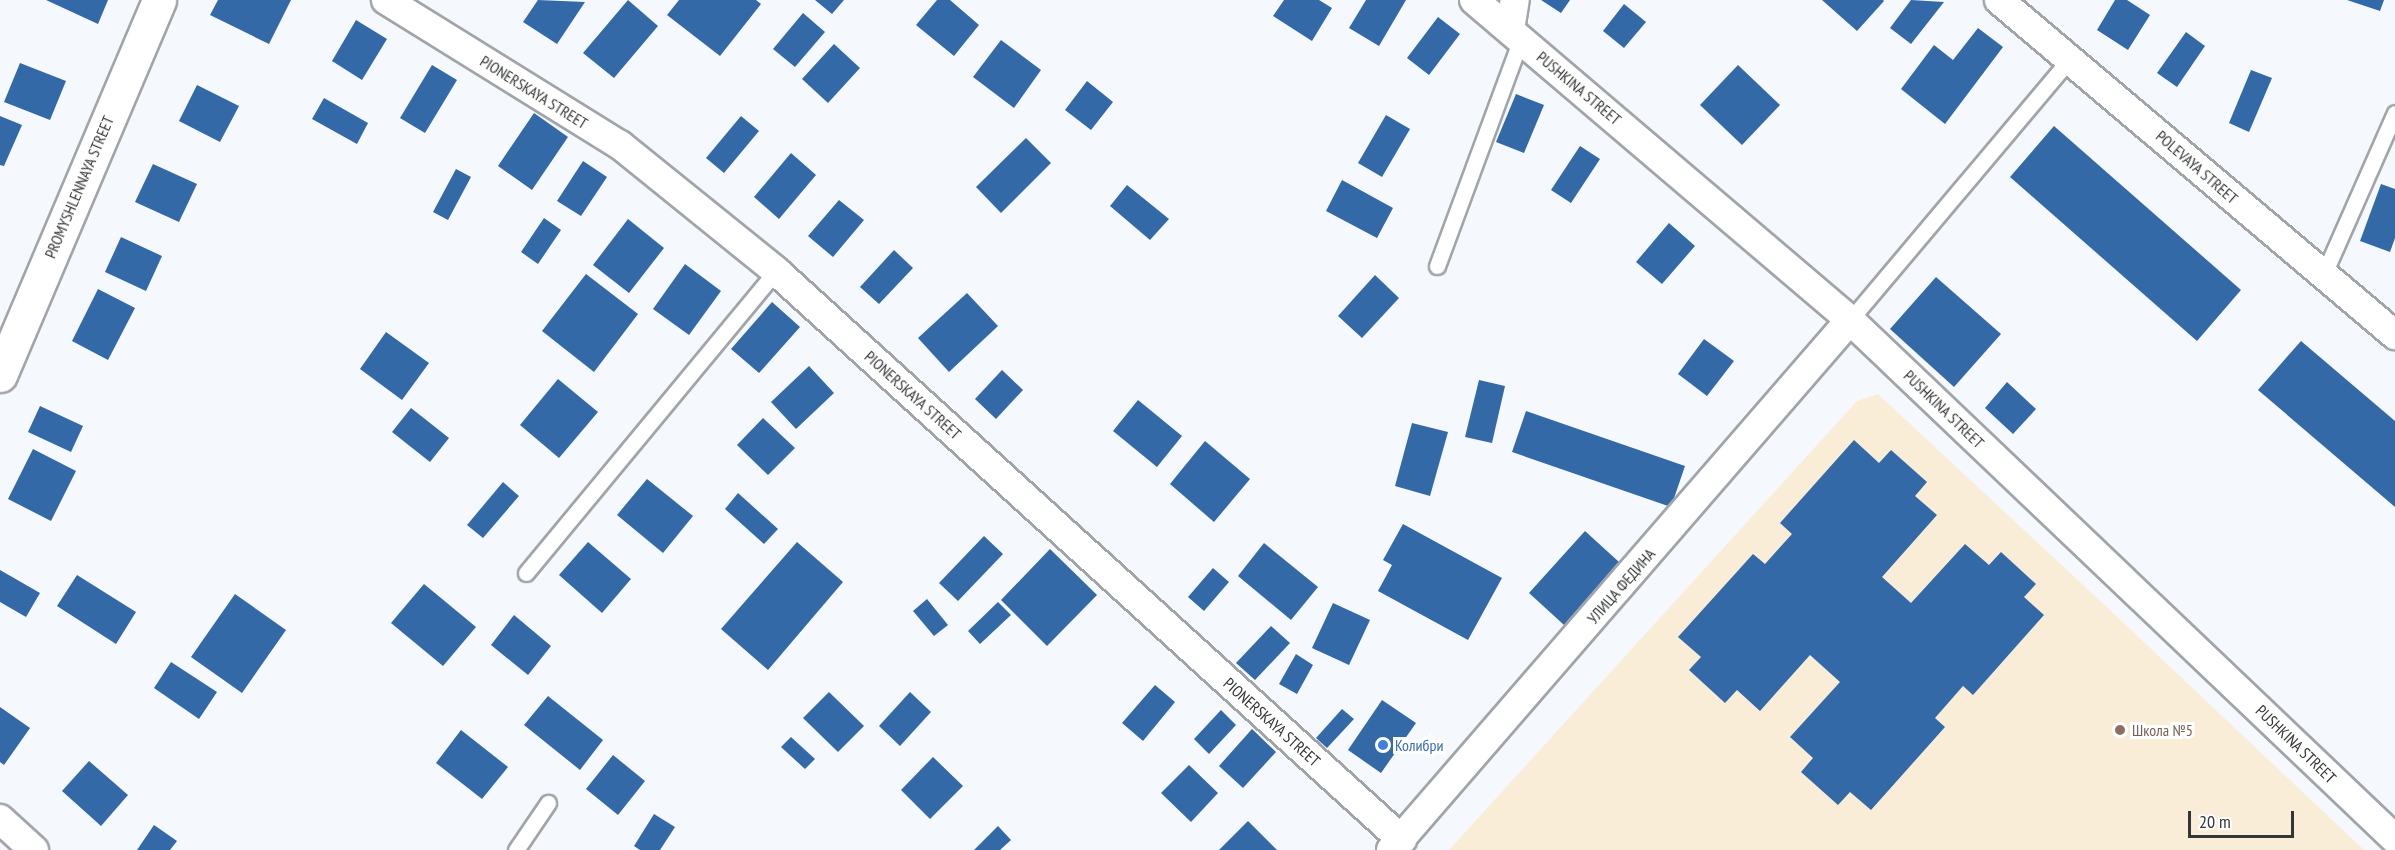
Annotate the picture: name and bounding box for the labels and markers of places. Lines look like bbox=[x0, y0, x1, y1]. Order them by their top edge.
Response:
place label: Школа №5 bbox=[2132, 720, 2193, 740]
marker: Школа №5 bbox=[2113, 723, 2127, 737]
place label: Колибри bbox=[1395, 735, 1443, 755]
marker: Колибри bbox=[1376, 738, 1390, 752]

